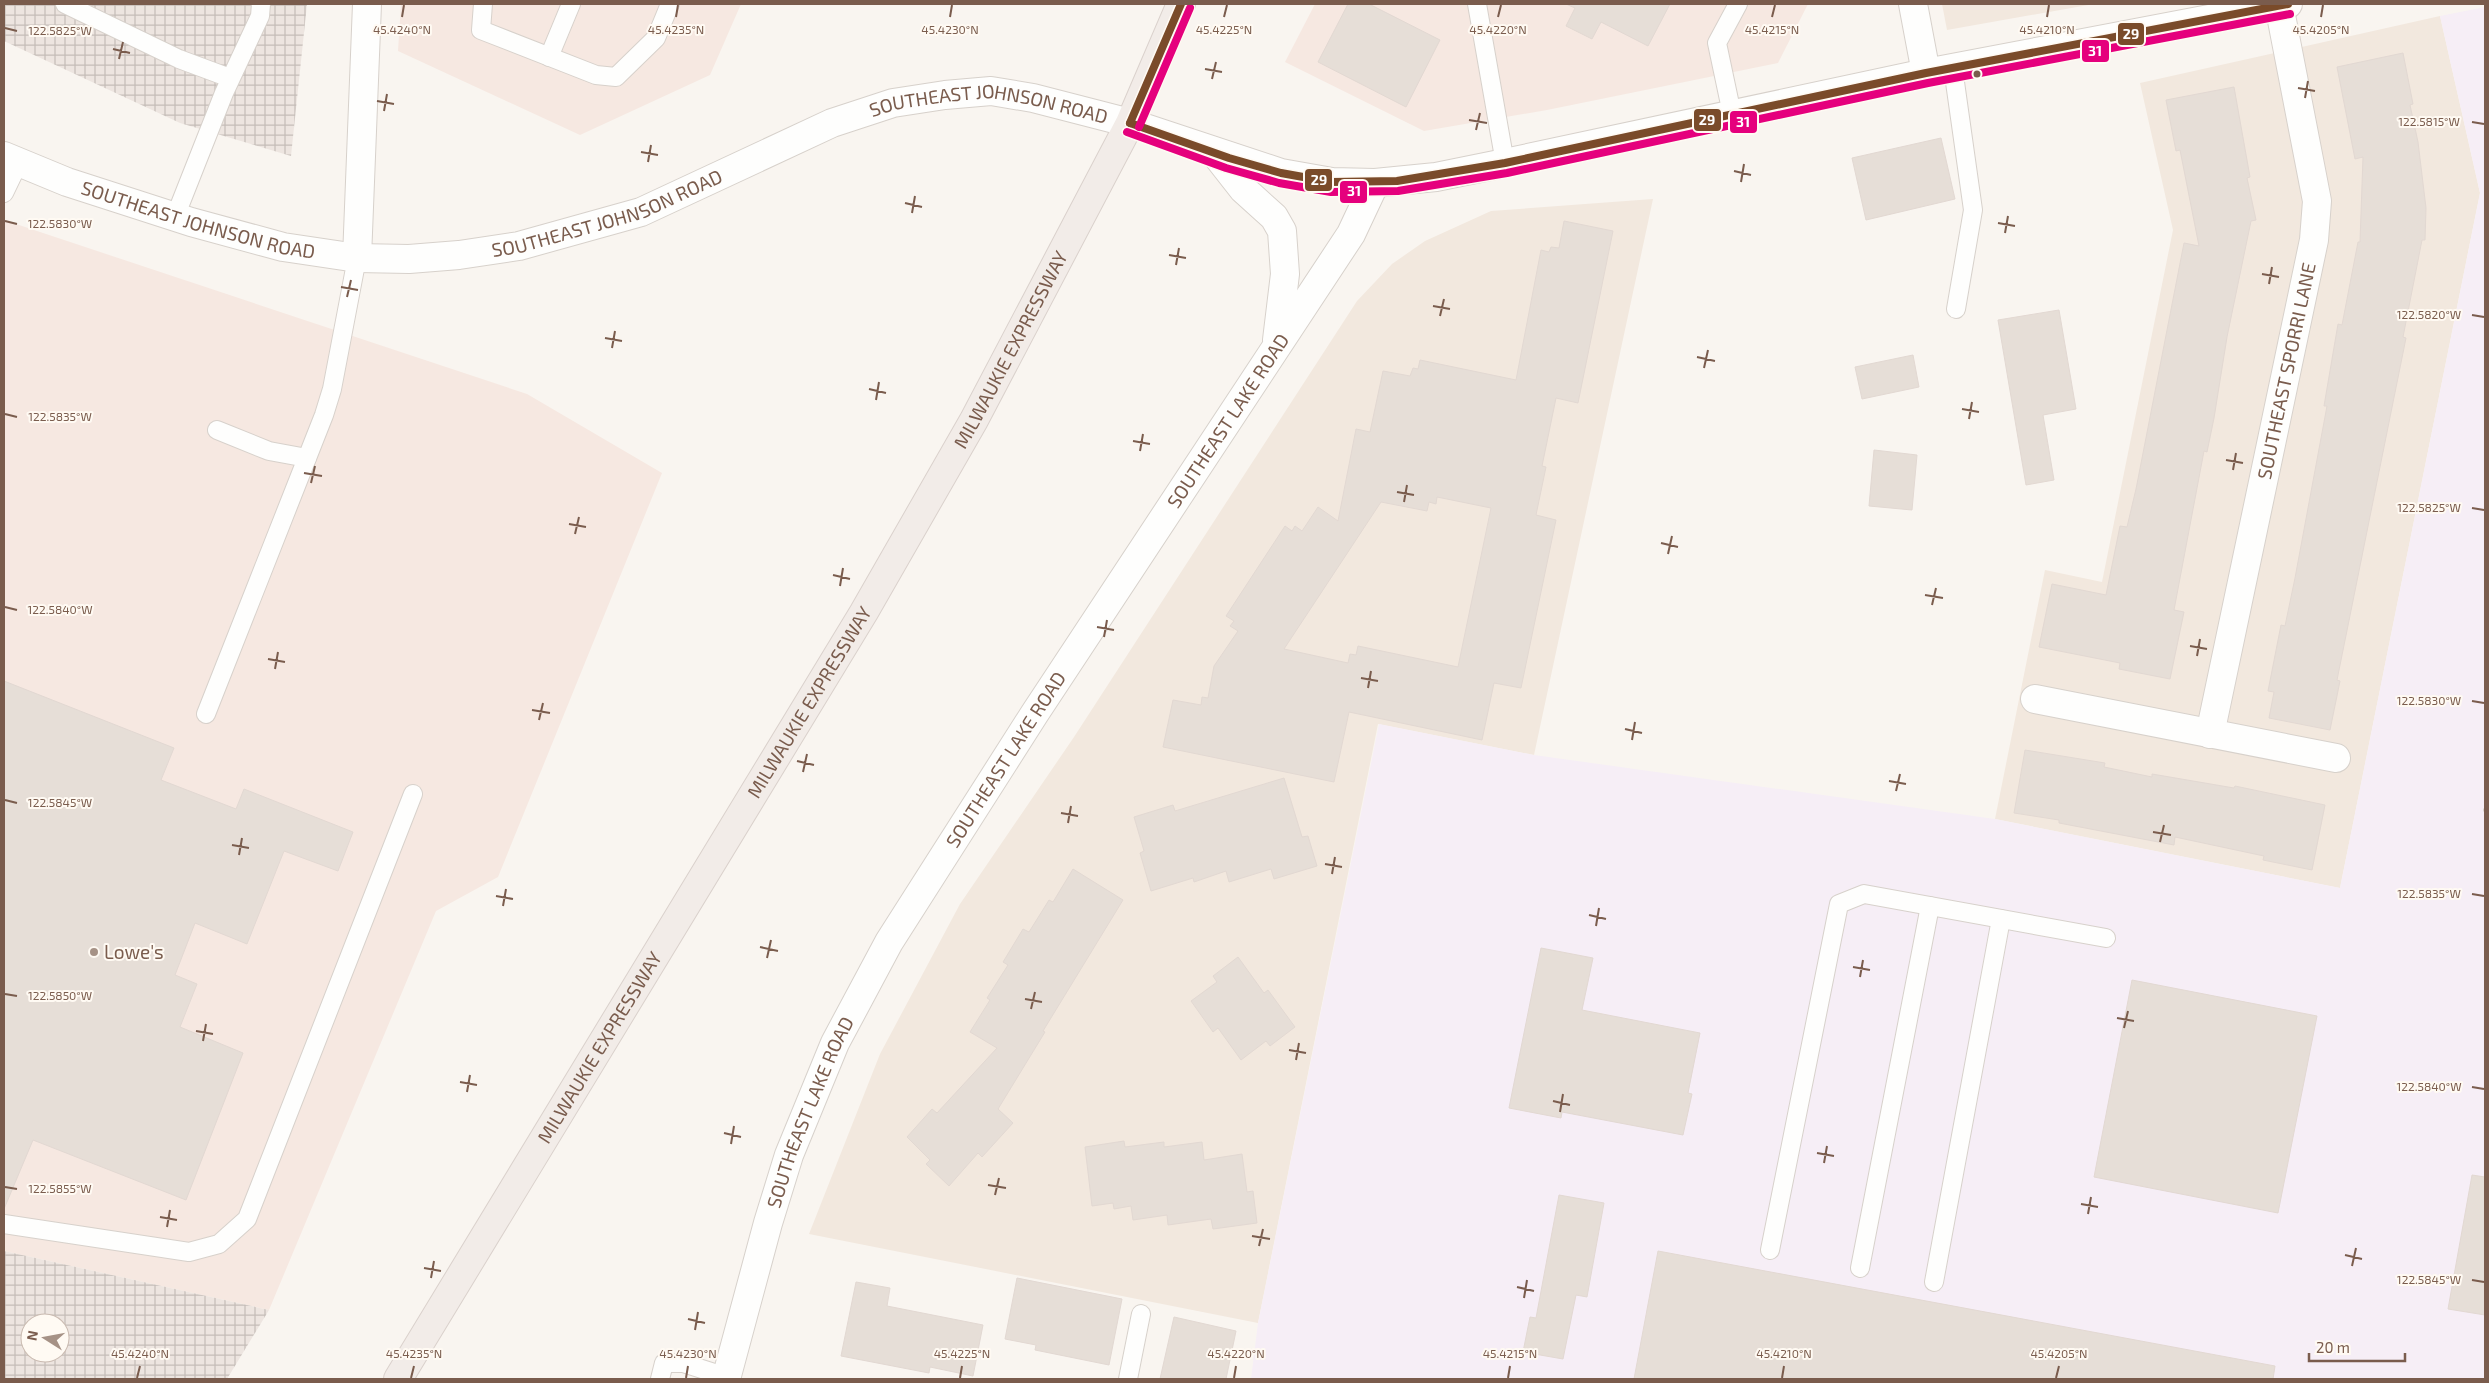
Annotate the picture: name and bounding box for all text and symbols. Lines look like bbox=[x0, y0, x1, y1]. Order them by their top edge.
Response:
text: 45.4240°N bbox=[373, 22, 431, 36]
text: 45.4235°N bbox=[648, 22, 704, 36]
text: 45.4230°N bbox=[921, 22, 979, 36]
text: 45.4225°N bbox=[1196, 22, 1252, 36]
text: 45.4220°N bbox=[1469, 22, 1527, 36]
text: 45.4215°N bbox=[1745, 22, 1799, 36]
text: 45.4210°N bbox=[2019, 22, 2075, 36]
line badge: 29 bbox=[2117, 22, 2145, 46]
text: 45.4205°N bbox=[2292, 22, 2350, 36]
text: 122.5825°W bbox=[28, 23, 92, 37]
text: 29 bbox=[2123, 25, 2139, 42]
line badge: 31 bbox=[2081, 39, 2110, 63]
text: 31 bbox=[2088, 42, 2102, 59]
unlabelled marker bbox=[1972, 69, 1982, 79]
street label: SOUTHEAST JOHNSON ROAD bbox=[866, 79, 1110, 128]
line badge: 29 bbox=[1693, 108, 1722, 132]
line badge: 31 bbox=[1729, 110, 1758, 134]
text: 29 bbox=[1699, 111, 1715, 128]
text: 31 bbox=[1736, 113, 1750, 130]
text: 122.5815°W bbox=[2398, 114, 2460, 128]
street label: SOUTHEAST JOHNSON ROAD bbox=[490, 164, 726, 261]
line badge: 29 bbox=[1304, 168, 1333, 192]
text: 29 bbox=[1311, 171, 1327, 188]
street label: SOUTHEAST JOHNSON ROAD bbox=[78, 175, 317, 263]
line badge: 31 bbox=[1339, 180, 1368, 204]
text: 31 bbox=[1347, 182, 1361, 199]
text: 122.5830°W bbox=[28, 216, 92, 230]
street label: MILWAUKIE EXPRESSWAY bbox=[948, 247, 1072, 452]
street label: SOUTHEAST SPORRI LANE bbox=[2252, 260, 2320, 481]
text: 122.5820°W bbox=[2397, 307, 2461, 321]
street label: SOUTHEAST LAKE ROAD bbox=[1162, 329, 1293, 512]
text: 122.5835°W bbox=[28, 409, 92, 423]
text: 122.5825°W bbox=[2397, 500, 2461, 514]
text: 122.5840°W bbox=[27, 602, 93, 616]
street label: MILWAUKIE EXPRESSWAY bbox=[742, 602, 876, 802]
street label: SOUTHEAST LAKE ROAD bbox=[940, 667, 1070, 851]
text: 122.5830°W bbox=[2397, 693, 2461, 707]
text: 122.5845°W bbox=[28, 795, 92, 809]
text: 122.5835°W bbox=[2397, 886, 2461, 900]
place label: Lowe's bbox=[104, 940, 164, 963]
marker: Lowe's bbox=[88, 946, 100, 958]
street label: MILWAUKIE EXPRESSWAY bbox=[532, 947, 666, 1147]
text: 122.5850°W bbox=[28, 988, 92, 1002]
street label: SOUTHEAST LAKE ROAD bbox=[761, 1012, 858, 1211]
text: 122.5840°W bbox=[2396, 1079, 2462, 1093]
text: 122.5855°W bbox=[28, 1181, 92, 1195]
text: 122.5845°W bbox=[2397, 1272, 2461, 1286]
north arrow bbox=[20, 1313, 70, 1363]
text: N bbox=[22, 1329, 41, 1342]
scale bar bbox=[2309, 1330, 2405, 1362]
text: 20 m bbox=[2316, 1338, 2350, 1356]
text: 45.4240°N bbox=[111, 1346, 169, 1360]
text: 45.4235°N bbox=[386, 1346, 442, 1360]
text: 45.4230°N bbox=[659, 1346, 717, 1360]
text: 45.4225°N bbox=[934, 1346, 990, 1360]
text: 45.4220°N bbox=[1207, 1346, 1265, 1360]
text: 45.4215°N bbox=[1483, 1346, 1537, 1360]
text: 45.4210°N bbox=[1756, 1346, 1812, 1360]
text: 45.4205°N bbox=[2030, 1346, 2088, 1360]

